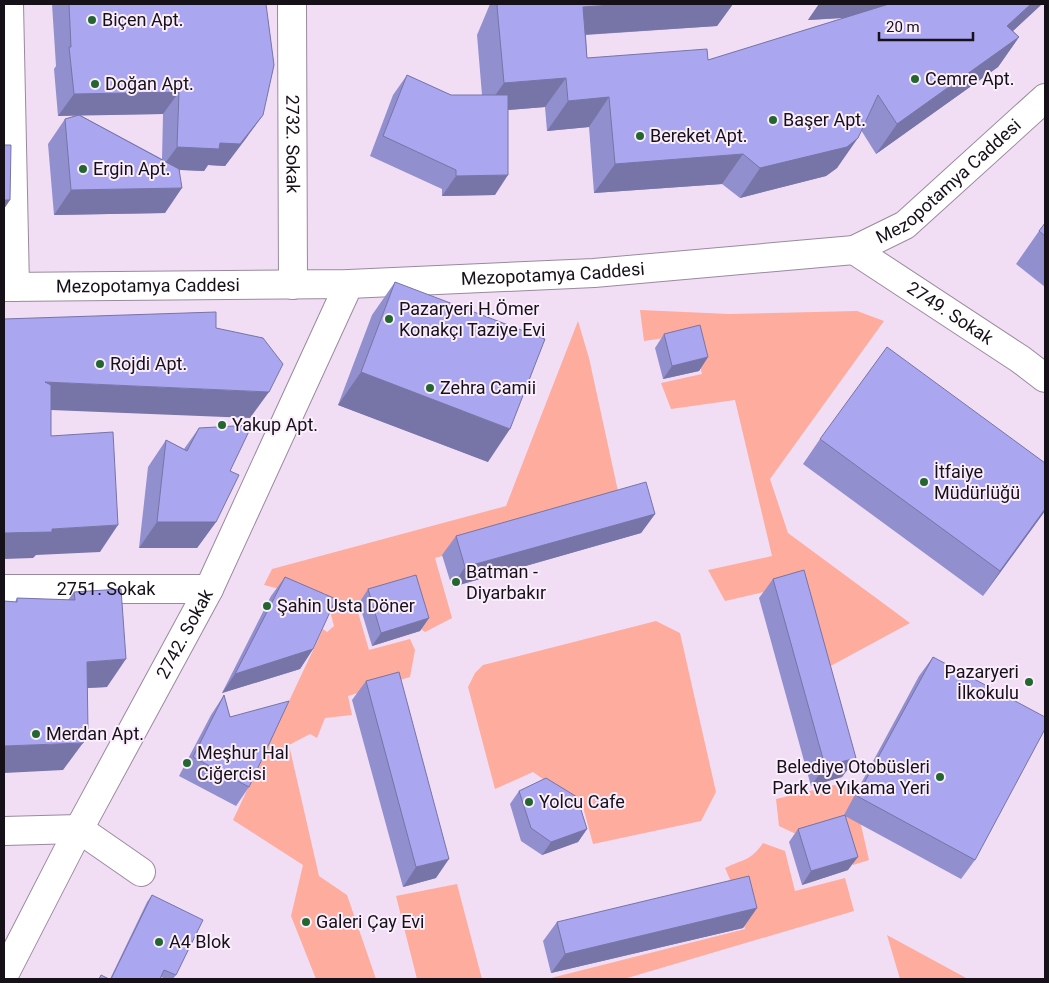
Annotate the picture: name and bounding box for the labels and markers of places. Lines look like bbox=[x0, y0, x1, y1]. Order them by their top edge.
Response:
place label: Biçen Apt. bbox=[102, 9, 183, 30]
marker: Biçen Apt. bbox=[86, 14, 98, 26]
place label: Cemre Apt. bbox=[925, 68, 1014, 89]
place label: Doğan Apt. bbox=[105, 73, 194, 94]
marker: Cemre Apt. bbox=[909, 73, 921, 85]
marker: Doğan Apt. bbox=[89, 78, 101, 90]
place label: Başer Apt. bbox=[783, 109, 866, 130]
marker: Başer Apt. bbox=[767, 114, 779, 126]
place label: Bereket Apt. bbox=[650, 125, 748, 146]
marker: Bereket Apt. bbox=[634, 130, 646, 142]
place label: Ergin Apt. bbox=[93, 158, 171, 179]
marker: Ergin Apt. bbox=[77, 163, 89, 175]
place label: Pazaryeri H.Ömer Konakçı Taziye Evi bbox=[399, 298, 545, 340]
marker: Pazaryeri H.Ömer Konakçı Taziye Evi bbox=[383, 313, 395, 325]
place label: Rojdi Apt. bbox=[110, 353, 187, 374]
marker: Rojdi Apt. bbox=[94, 358, 106, 370]
place label: Zehra Camii bbox=[440, 377, 536, 398]
marker: Zehra Camii bbox=[424, 382, 436, 394]
place label: Yakup Apt. bbox=[232, 414, 318, 435]
marker: Yakup Apt. bbox=[216, 419, 228, 431]
place label: İtfaiye Müdürlüğü bbox=[934, 461, 1020, 503]
marker: İtfaiye Müdürlüğü bbox=[918, 476, 930, 488]
place label: Batman - Diyarbakır bbox=[466, 561, 546, 603]
marker: Batman - Diyarbakır bbox=[450, 576, 462, 588]
place label: Şahin Usta Döner bbox=[277, 595, 415, 616]
marker: Şahin Usta Döner bbox=[261, 600, 273, 612]
place label: Pazaryeri İlkokulu bbox=[945, 661, 1019, 703]
marker: Pazaryeri İlkokulu bbox=[1023, 676, 1035, 688]
place label: Merdan Apt. bbox=[46, 723, 144, 744]
marker: Merdan Apt. bbox=[30, 728, 42, 740]
place label: Meşhur Hal Ciğercisi bbox=[197, 742, 289, 784]
place label: Belediye Otobüsleri Park ve Yıkama Yeri bbox=[772, 756, 930, 798]
marker: Meşhur Hal Ciğercisi bbox=[181, 757, 193, 769]
marker: Belediye Otobüsleri Park ve Yıkama Yeri bbox=[934, 771, 946, 783]
place label: Yolcu Cafe bbox=[539, 791, 625, 812]
marker: Yolcu Cafe bbox=[523, 796, 535, 808]
place label: Galeri Çay Evi bbox=[316, 911, 424, 932]
marker: Galeri Çay Evi bbox=[300, 916, 312, 928]
place label: A4 Blok bbox=[169, 931, 231, 952]
marker: A4 Blok bbox=[153, 936, 165, 948]

